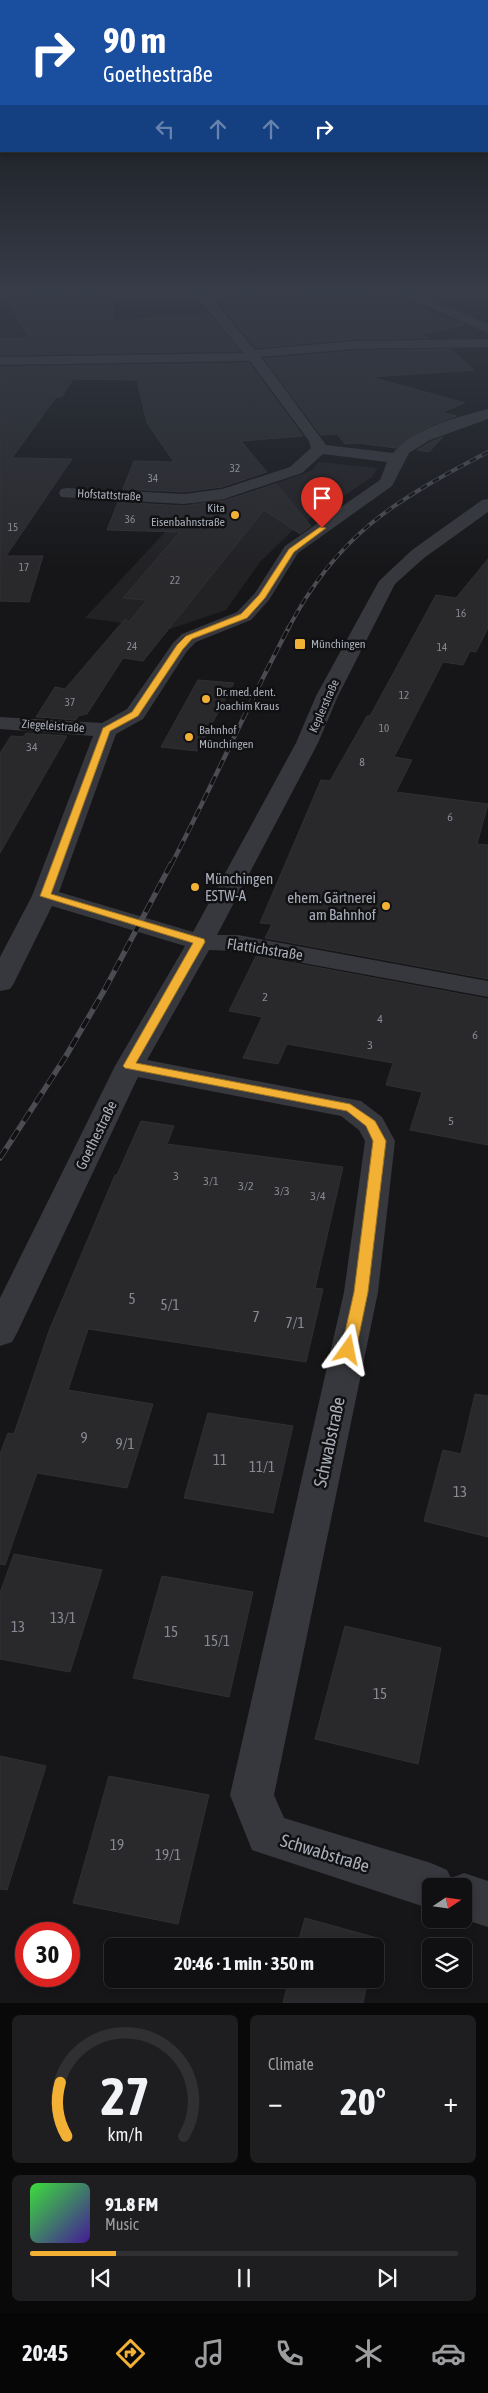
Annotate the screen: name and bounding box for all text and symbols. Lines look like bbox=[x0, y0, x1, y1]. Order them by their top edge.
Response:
icon: right bbox=[20, 20, 85, 85]
text: 90 m bbox=[103, 20, 166, 60]
text: Goethestraße bbox=[103, 61, 213, 87]
icon: left bbox=[151, 115, 179, 143]
icon: ahead bbox=[204, 115, 232, 143]
icon: ahead bbox=[257, 115, 285, 143]
icon: right bbox=[310, 115, 338, 143]
house number: 32 bbox=[230, 462, 240, 474]
house number: 34 bbox=[148, 472, 158, 484]
pin bbox=[301, 477, 343, 528]
icon: arrive bbox=[308, 484, 336, 512]
street label: Hofstattstraße bbox=[77, 486, 141, 504]
place label: Kita Eisenbahnstraße bbox=[151, 501, 225, 529]
marker: Kita Eisenbahnstraße bbox=[229, 509, 241, 521]
house number: 36 bbox=[125, 513, 135, 525]
house number: 15 bbox=[8, 521, 18, 533]
house number: 17 bbox=[19, 561, 29, 573]
house number: 22 bbox=[170, 574, 180, 586]
house number: 16 bbox=[456, 607, 466, 619]
marker: Münchingen bbox=[293, 637, 307, 651]
place label: Münchingen bbox=[311, 637, 366, 651]
house number: 24 bbox=[127, 640, 137, 652]
house number: 14 bbox=[437, 641, 447, 653]
street label: Keplerstraße bbox=[306, 677, 342, 735]
place label: Dr. med. dent. Joachim Kraus bbox=[216, 685, 279, 713]
house number: 12 bbox=[399, 689, 409, 701]
marker: Dr. med. dent. Joachim Kraus bbox=[200, 693, 212, 705]
house number: 37 bbox=[65, 696, 75, 708]
street label: Ziegeleistraße bbox=[21, 717, 85, 735]
house number: 10 bbox=[379, 722, 389, 734]
place label: Bahnhof Münchingen bbox=[199, 723, 254, 751]
marker: Bahnhof Münchingen bbox=[183, 731, 195, 743]
house number: 34 bbox=[26, 740, 38, 754]
house number: 8 bbox=[359, 755, 365, 769]
house number: 6 bbox=[447, 810, 453, 824]
place label: Münchingen ESTW-A bbox=[205, 870, 273, 904]
marker: Münchingen ESTW-A bbox=[189, 881, 201, 893]
place label: ehem. Gärtnerei am Bahnhof bbox=[287, 889, 376, 923]
marker: ehem. Gärtnerei am Bahnhof bbox=[380, 900, 392, 912]
street label: Flattichstraße bbox=[226, 935, 304, 963]
house number: 2 bbox=[262, 990, 268, 1004]
house number: 4 bbox=[377, 1012, 383, 1026]
house number: 6 bbox=[472, 1028, 478, 1042]
house number: 3 bbox=[367, 1038, 373, 1052]
street label: Goethestraße bbox=[72, 1097, 120, 1172]
house number: 5 bbox=[448, 1114, 454, 1128]
house number: 3 bbox=[173, 1169, 179, 1183]
house number: 3/1 bbox=[203, 1174, 219, 1188]
house number: 3/2 bbox=[238, 1179, 254, 1193]
house number: 3/3 bbox=[274, 1184, 290, 1198]
house number: 3/4 bbox=[310, 1189, 326, 1203]
house number: 5 bbox=[128, 1290, 136, 1307]
house number: 5/1 bbox=[160, 1296, 180, 1313]
house number: 7 bbox=[252, 1308, 260, 1325]
house number: 7/1 bbox=[285, 1314, 305, 1331]
position arrow bbox=[321, 1323, 373, 1375]
street label: Schwabstraße bbox=[309, 1395, 349, 1489]
house number: 9 bbox=[80, 1429, 88, 1446]
house number: 9/1 bbox=[115, 1435, 135, 1452]
house number: 11 bbox=[213, 1451, 227, 1468]
house number: 11/1 bbox=[249, 1458, 275, 1475]
house number: 13 bbox=[453, 1483, 467, 1500]
house number: 13/1 bbox=[50, 1609, 76, 1626]
house number: 13 bbox=[11, 1618, 25, 1635]
house number: 15 bbox=[164, 1623, 178, 1640]
house number: 15/1 bbox=[204, 1632, 230, 1649]
house number: 15 bbox=[373, 1685, 387, 1702]
street label: Schwabstraße bbox=[278, 1830, 372, 1876]
house number: 19 bbox=[110, 1836, 124, 1853]
house number: 19/1 bbox=[155, 1846, 181, 1863]
north arrow bbox=[422, 1878, 472, 1928]
map controls bbox=[422, 1878, 472, 1988]
speed limit sign: 30 bbox=[15, 1922, 80, 1987]
button: layers bbox=[422, 1938, 472, 1988]
text: 20:46 · 1 min · 350 m bbox=[174, 1952, 314, 1974]
text: Climate bbox=[268, 2055, 314, 2073]
text: 27 bbox=[101, 2066, 149, 2126]
text: 20° bbox=[340, 2080, 386, 2123]
text: − bbox=[268, 2086, 283, 2118]
text: + bbox=[443, 2086, 458, 2118]
text: km/h bbox=[107, 2124, 143, 2145]
text: 91.8 FM bbox=[105, 2193, 158, 2215]
text: Music bbox=[105, 2215, 139, 2233]
icon: previous bbox=[87, 2264, 115, 2292]
icon: pause bbox=[230, 2264, 258, 2292]
icon: next bbox=[373, 2264, 401, 2292]
icon: directions bbox=[113, 2336, 148, 2371]
icon: music bbox=[192, 2336, 227, 2371]
icon: phone bbox=[272, 2336, 307, 2371]
icon: climate bbox=[351, 2336, 386, 2371]
icon: car bbox=[431, 2336, 466, 2371]
text: 20:45 bbox=[22, 2340, 68, 2366]

